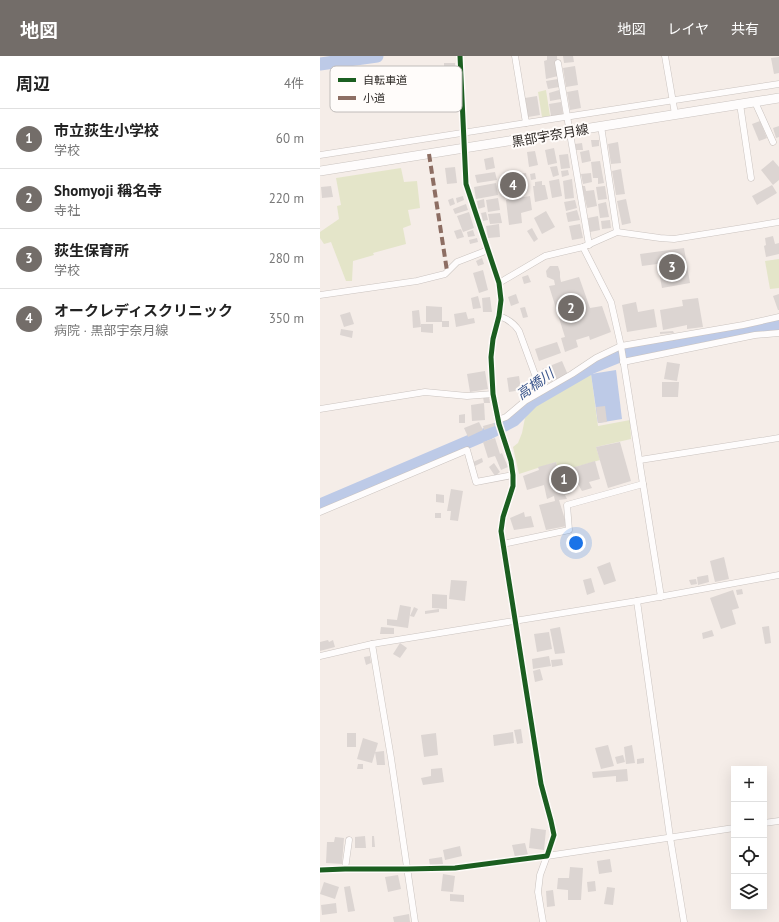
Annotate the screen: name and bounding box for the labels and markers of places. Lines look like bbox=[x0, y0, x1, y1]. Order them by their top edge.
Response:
pin: 4 bbox=[500, 170, 526, 200]
pin: 3 bbox=[659, 252, 685, 282]
pin: 2 bbox=[558, 293, 584, 323]
pin: 1 bbox=[551, 464, 577, 494]

